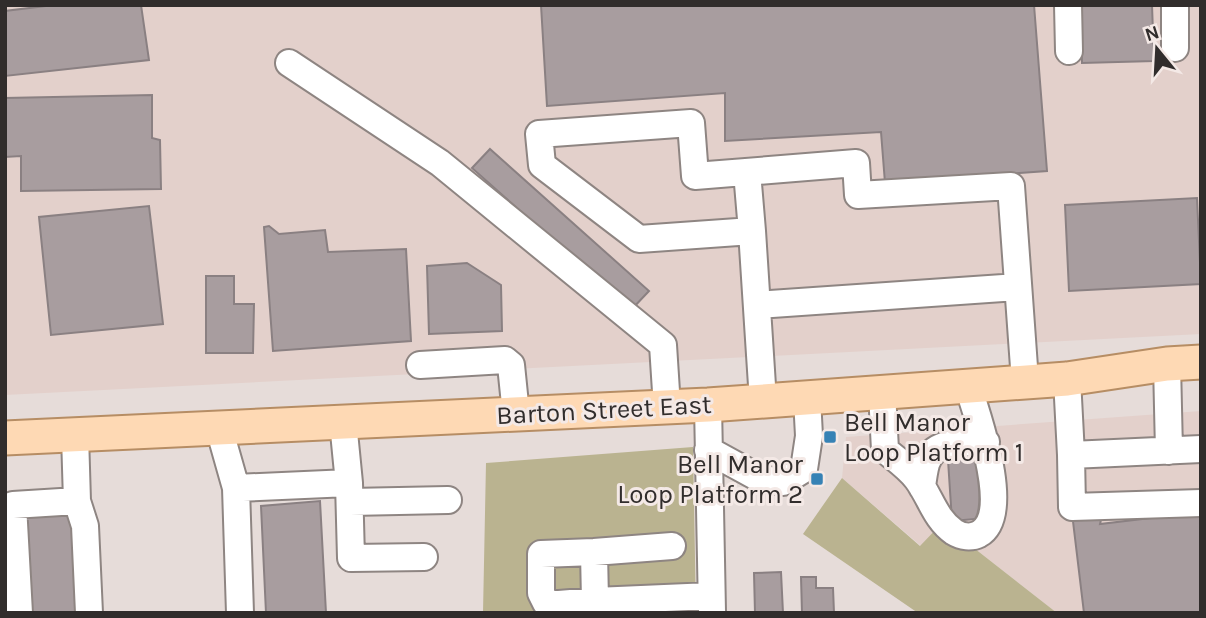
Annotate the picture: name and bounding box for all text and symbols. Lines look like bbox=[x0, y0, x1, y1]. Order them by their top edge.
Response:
north arrow bbox=[1122, 14, 1192, 84]
text: N bbox=[1142, 21, 1162, 46]
street label: Barton Street East bbox=[496, 389, 713, 431]
place label: Bell Manor Loop Platform 1 bbox=[844, 407, 1023, 468]
marker: Bell Manor Loop Platform 1 bbox=[822, 429, 838, 445]
place label: Bell Manor Loop Platform 2 bbox=[617, 449, 804, 510]
marker: Bell Manor Loop Platform 2 bbox=[809, 471, 825, 487]

